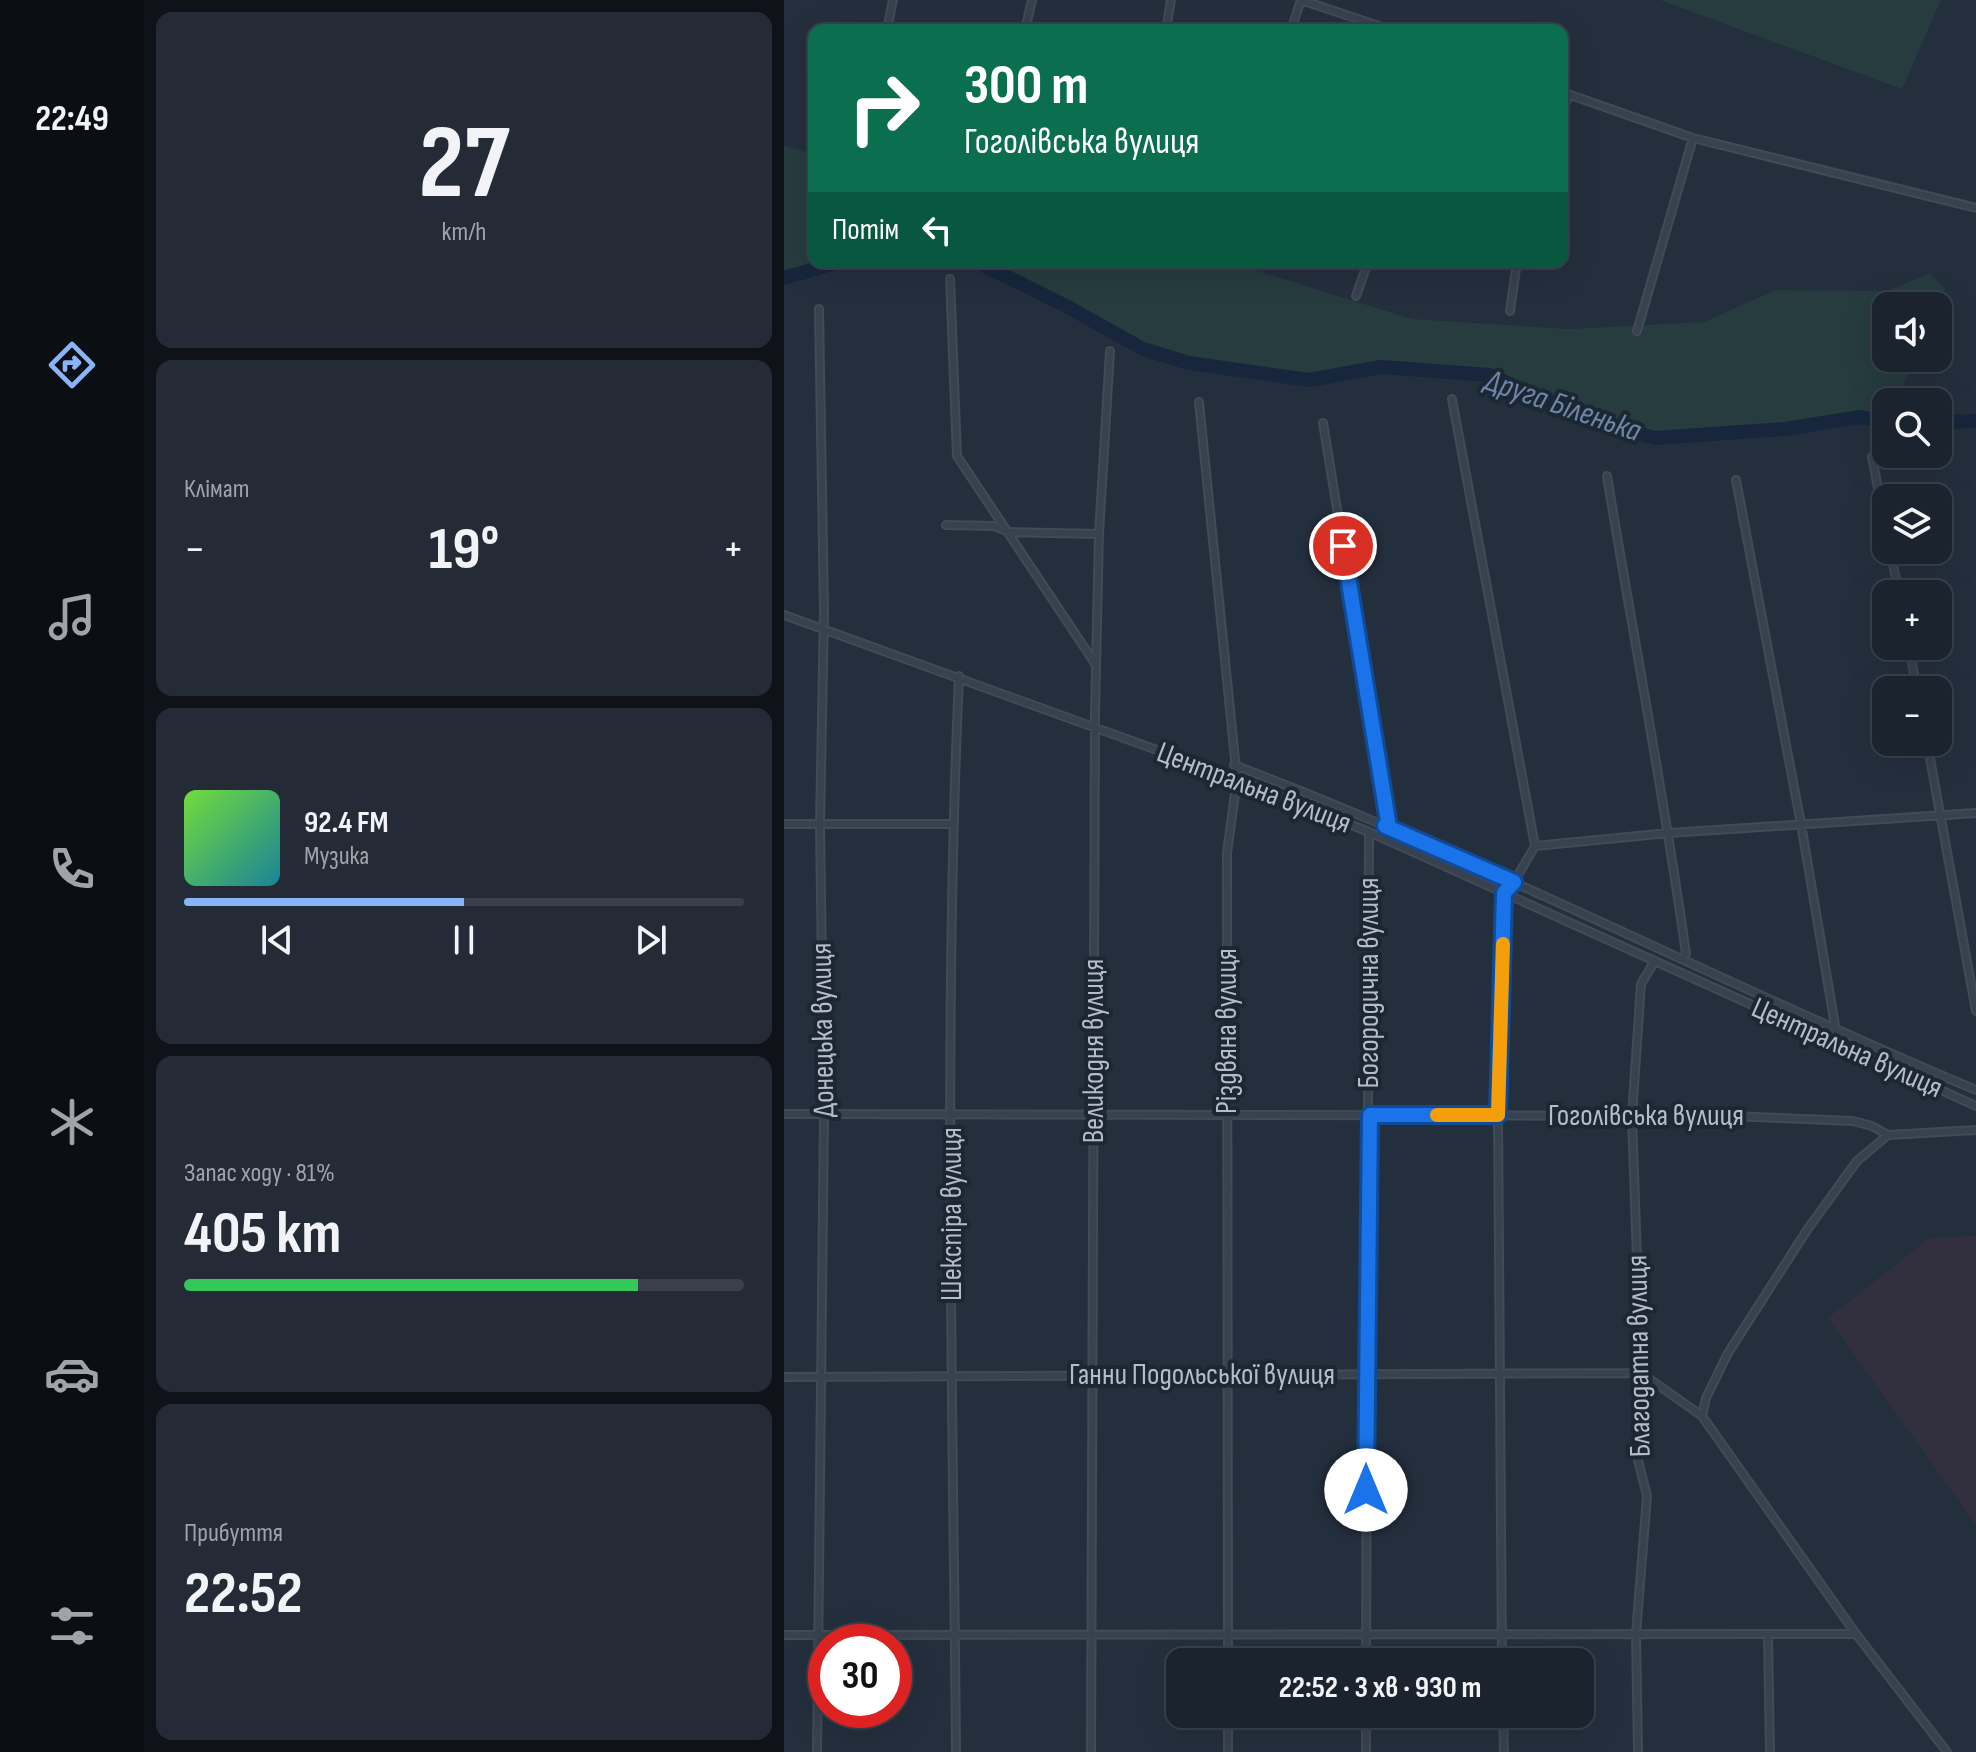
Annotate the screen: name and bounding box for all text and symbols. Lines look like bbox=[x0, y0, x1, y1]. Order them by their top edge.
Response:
text: 300 m bbox=[964, 53, 1088, 120]
icon: right bbox=[832, 56, 936, 160]
text: 22:49 bbox=[35, 98, 109, 141]
text: 27 bbox=[419, 102, 509, 227]
text: Гоголівська вулиця bbox=[964, 121, 1199, 164]
icon: left bbox=[915, 208, 959, 252]
text: Потім bbox=[832, 212, 899, 248]
text: km/h bbox=[442, 217, 486, 248]
map controls bbox=[1872, 292, 1952, 756]
button: sound bbox=[1872, 292, 1952, 372]
icon: directions bbox=[44, 337, 100, 393]
water label: Друга Біленька bbox=[1478, 360, 1646, 451]
button: search bbox=[1872, 388, 1952, 468]
text: Клімат bbox=[184, 474, 249, 505]
button: layers bbox=[1872, 484, 1952, 564]
pin bbox=[1309, 512, 1377, 580]
text: 19° bbox=[429, 514, 499, 586]
text: − bbox=[184, 523, 206, 576]
text: + bbox=[722, 523, 744, 576]
icon: arrive bbox=[1321, 524, 1365, 568]
button: + bbox=[1872, 580, 1952, 660]
icon: music bbox=[44, 589, 100, 645]
button: − bbox=[1872, 676, 1952, 756]
street label: Центральна вулиця bbox=[1152, 734, 1356, 842]
text: 92.4 FM bbox=[304, 805, 389, 841]
icon: phone bbox=[44, 841, 100, 897]
text: Музика bbox=[304, 841, 369, 872]
street label: Богородична вулиця bbox=[1351, 877, 1387, 1089]
icon: previous bbox=[255, 918, 299, 962]
icon: pause bbox=[442, 918, 486, 962]
icon: next bbox=[629, 918, 673, 962]
street label: Донецька вулиця bbox=[803, 942, 843, 1118]
street label: Різдвяна вулиця bbox=[1209, 948, 1245, 1114]
street label: Великодня вулиця bbox=[1076, 959, 1112, 1143]
street label: Центральна вулиця bbox=[1746, 990, 1948, 1106]
icon: climate bbox=[44, 1094, 100, 1150]
street label: Гоголівська вулиця bbox=[1548, 1098, 1744, 1134]
street label: Шекспіра вулиця bbox=[934, 1127, 970, 1301]
text: Запас ходу · 81% bbox=[184, 1158, 335, 1189]
text: 405 km bbox=[184, 1198, 341, 1270]
street label: Благодатна вулиця bbox=[1619, 1255, 1659, 1457]
icon: car bbox=[44, 1346, 100, 1402]
street label: Ганни Подольської вулиця bbox=[1069, 1357, 1335, 1393]
position arrow bbox=[1324, 1448, 1408, 1532]
text: Прибуття bbox=[184, 1518, 283, 1549]
text: 22:52 bbox=[184, 1558, 303, 1630]
icon: filters bbox=[44, 1598, 100, 1654]
speed limit sign: 30 bbox=[808, 1624, 912, 1728]
text: 22:52 · 3 хв · 930 m bbox=[1279, 1670, 1481, 1706]

